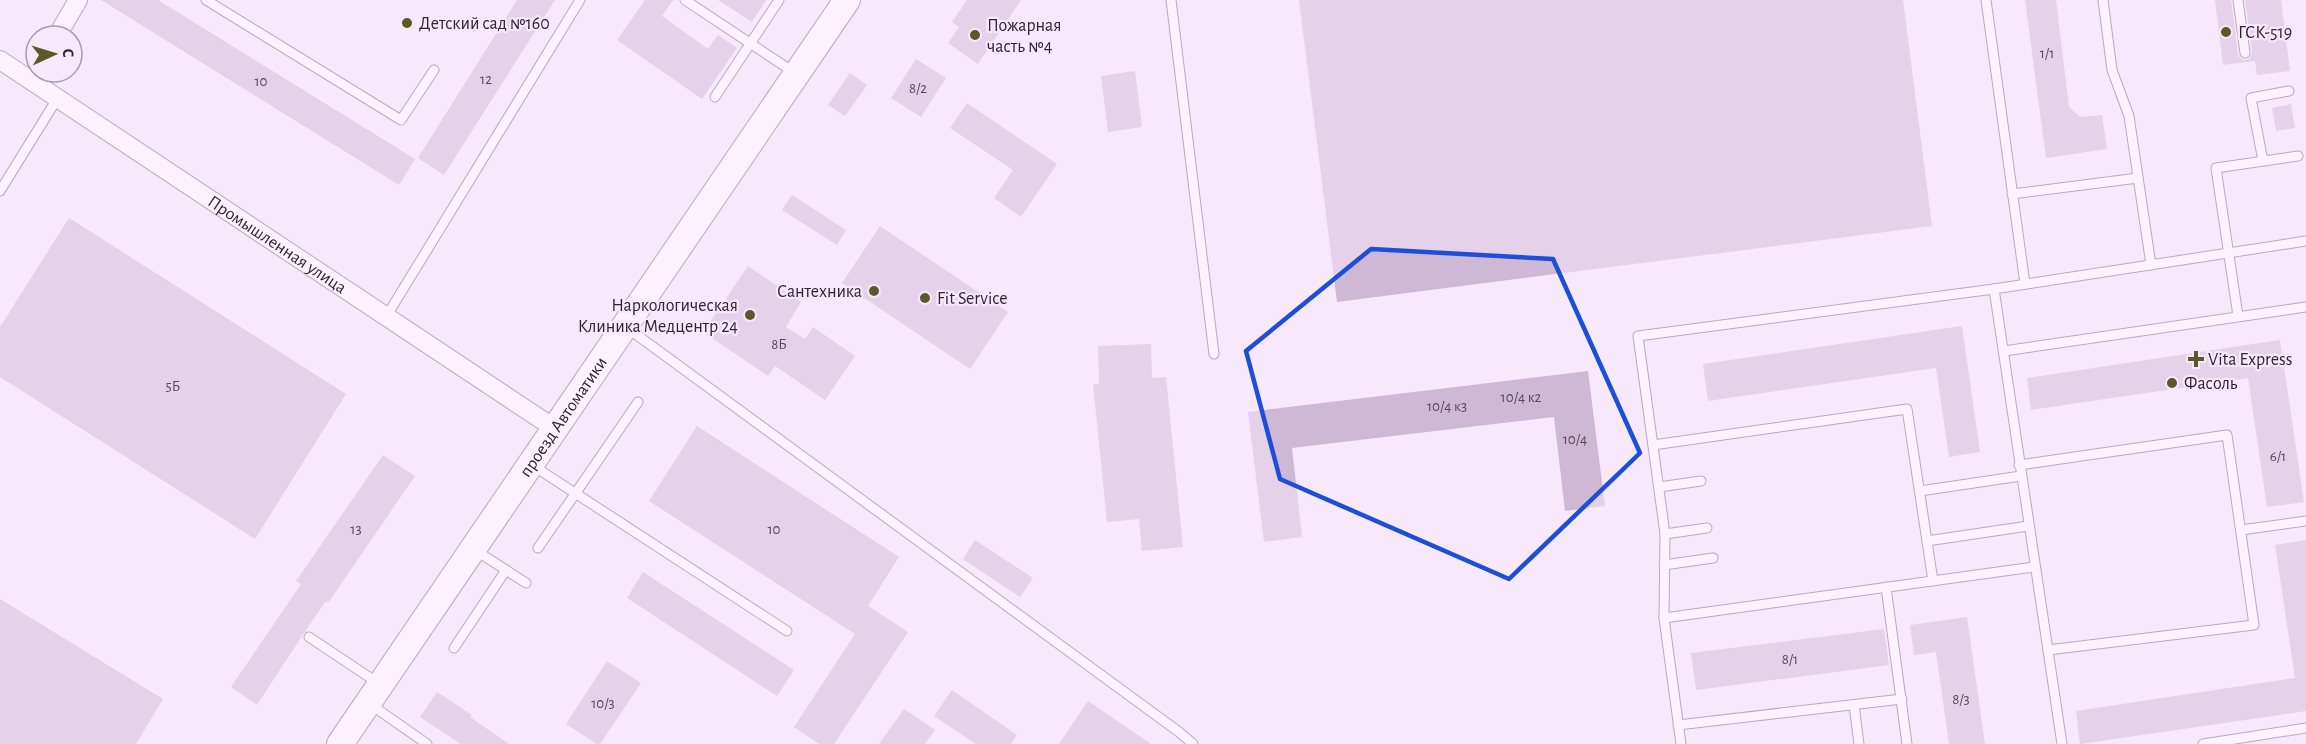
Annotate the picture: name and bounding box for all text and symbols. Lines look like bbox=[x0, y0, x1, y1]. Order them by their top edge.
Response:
place label: Детский сад №160 bbox=[419, 15, 550, 33]
marker: Детский сад №160 bbox=[400, 16, 414, 30]
place label: Пожарная часть №4 bbox=[987, 17, 1062, 56]
north arrow bbox=[24, 24, 84, 84]
place label: ГСК-519 bbox=[2238, 24, 2292, 42]
marker: ГСК-519 bbox=[2219, 25, 2233, 39]
marker: Пожарная часть №4 bbox=[968, 28, 982, 42]
house number: 1/1 bbox=[2040, 46, 2054, 61]
text: С bbox=[60, 48, 76, 58]
house number: 12 bbox=[480, 72, 492, 87]
house number: 10 bbox=[254, 74, 268, 89]
house number: 8/2 bbox=[909, 81, 927, 96]
street label: Промышленная улица bbox=[204, 193, 349, 298]
place label: Сантехника bbox=[777, 283, 862, 301]
marker: Сантехника bbox=[867, 284, 881, 298]
place label: Fit Service bbox=[937, 290, 1008, 308]
marker: Fit Service bbox=[918, 291, 932, 305]
place label: Наркологическая Клиника Медцентр 24 bbox=[578, 297, 738, 336]
marker: Наркологическая Клиника Медцентр 24 bbox=[743, 308, 757, 322]
house number: 8Б bbox=[771, 337, 787, 352]
place label: Vita Express bbox=[2208, 351, 2292, 369]
marker: Vita Express bbox=[2189, 352, 2203, 366]
street label: проезд Автоматики bbox=[517, 354, 611, 481]
place label: Фасоль bbox=[2184, 375, 2238, 393]
marker: Фасоль bbox=[2165, 376, 2179, 390]
house number: 5Б bbox=[166, 379, 180, 394]
house number: 10/4 к2 bbox=[1501, 390, 1542, 405]
house number: 10/4 к3 bbox=[1427, 399, 1467, 414]
house number: 10/4 bbox=[1563, 432, 1587, 447]
house number: 6/1 bbox=[2270, 449, 2286, 464]
house number: 13 bbox=[350, 522, 362, 537]
house number: 10 bbox=[767, 522, 781, 537]
house number: 8/1 bbox=[1782, 652, 1798, 667]
house number: 8/3 bbox=[1952, 692, 1970, 707]
house number: 10/3 bbox=[591, 696, 615, 711]

